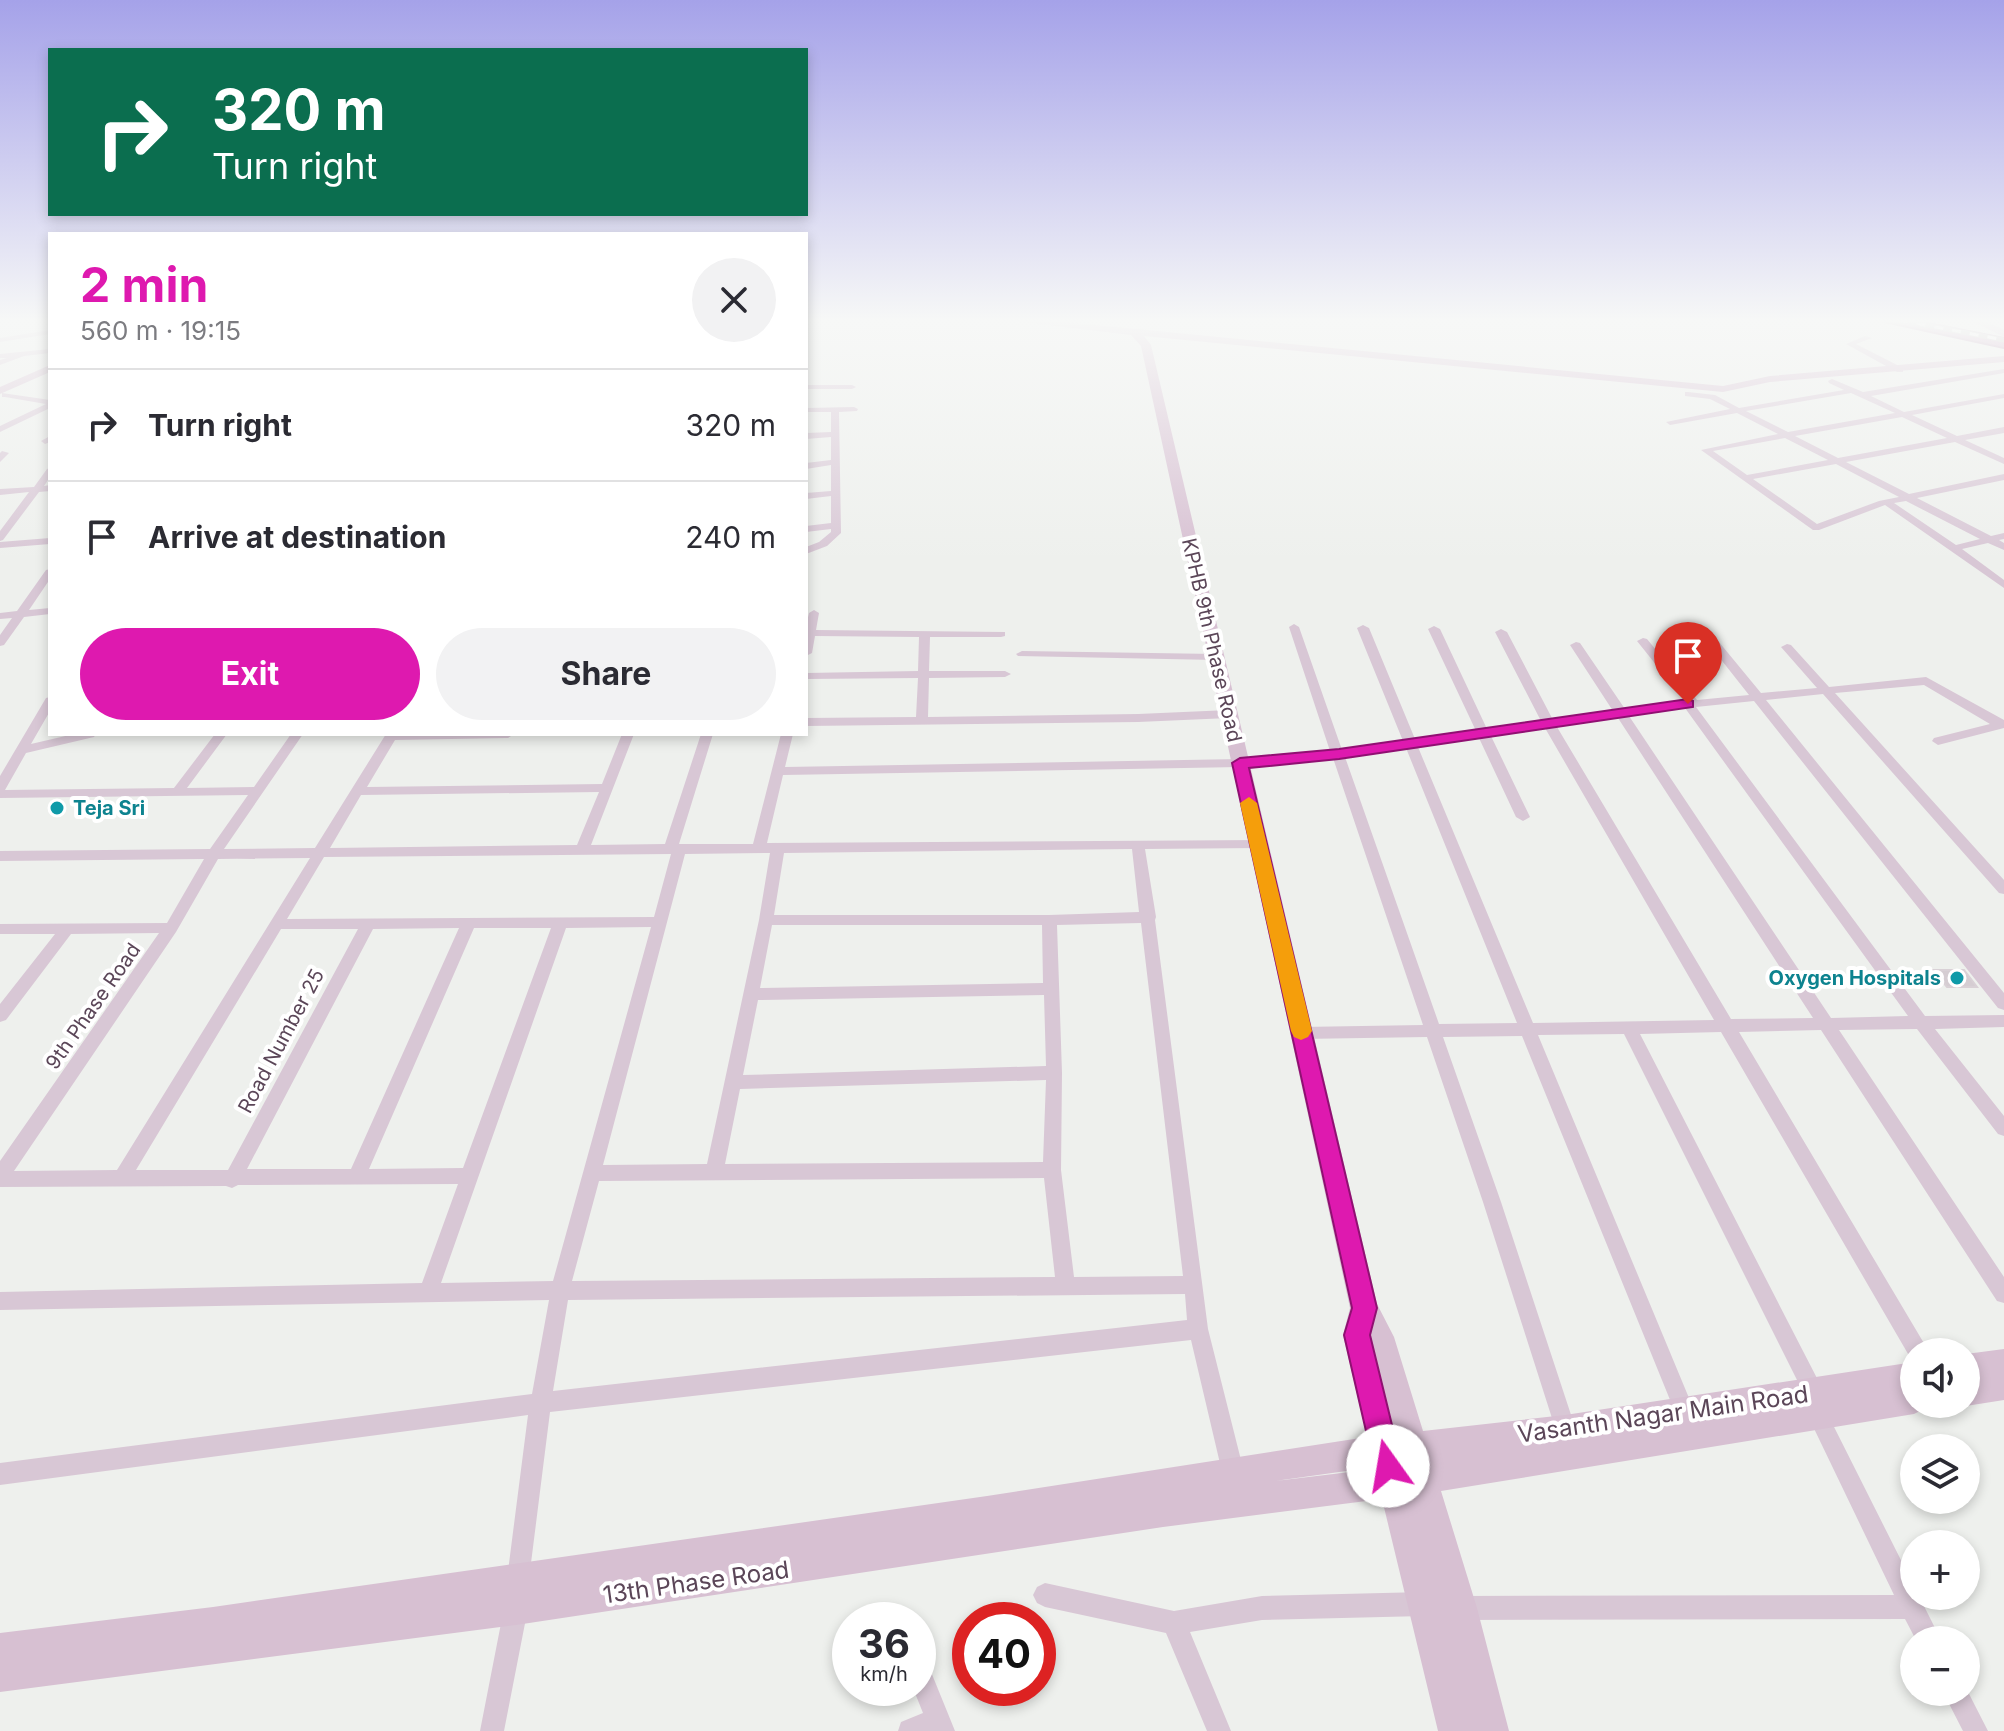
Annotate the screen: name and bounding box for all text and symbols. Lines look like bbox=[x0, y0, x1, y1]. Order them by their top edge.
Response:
text: 320 m bbox=[212, 76, 386, 144]
icon: right bbox=[80, 80, 184, 184]
text: Turn right bbox=[212, 144, 377, 188]
text: 2 min bbox=[80, 255, 208, 314]
button: close bbox=[692, 258, 776, 342]
text: 560 m · 19:15 bbox=[80, 315, 241, 346]
icon: right bbox=[80, 403, 124, 447]
text: Turn right bbox=[148, 407, 292, 443]
text: 320 m bbox=[686, 407, 776, 443]
icon: arrive bbox=[80, 515, 124, 559]
text: Arrive at destination bbox=[148, 519, 446, 555]
text: 240 m bbox=[685, 519, 776, 555]
street label: KPHB 9th Phase Road bbox=[1177, 536, 1247, 744]
pin bbox=[1654, 622, 1722, 704]
button: Exit bbox=[80, 628, 420, 720]
button: Share bbox=[436, 628, 776, 720]
icon: arrive bbox=[1666, 634, 1710, 678]
place label: Teja Sri bbox=[73, 796, 145, 820]
marker: Teja Sri bbox=[48, 799, 66, 817]
street label: 9th Phase Road bbox=[41, 938, 145, 1074]
street label: Road Number 25 bbox=[233, 965, 329, 1117]
place label: Oxygen Hospitals bbox=[1768, 966, 1941, 990]
marker: Oxygen Hospitals bbox=[1948, 969, 1966, 987]
map controls bbox=[1900, 1338, 1980, 1706]
button: sound bbox=[1900, 1338, 1980, 1418]
street label: Vasanth Nagar Main Road bbox=[1516, 1379, 1810, 1449]
position arrow bbox=[1346, 1424, 1430, 1508]
button: layers bbox=[1900, 1434, 1980, 1514]
button: + bbox=[1900, 1530, 1980, 1610]
street label: 13th Phase Road bbox=[601, 1555, 791, 1609]
speed limit sign: 40 bbox=[952, 1602, 1056, 1706]
text: 36 bbox=[858, 1619, 910, 1668]
button: − bbox=[1900, 1626, 1980, 1706]
text: km/h bbox=[860, 1662, 908, 1686]

